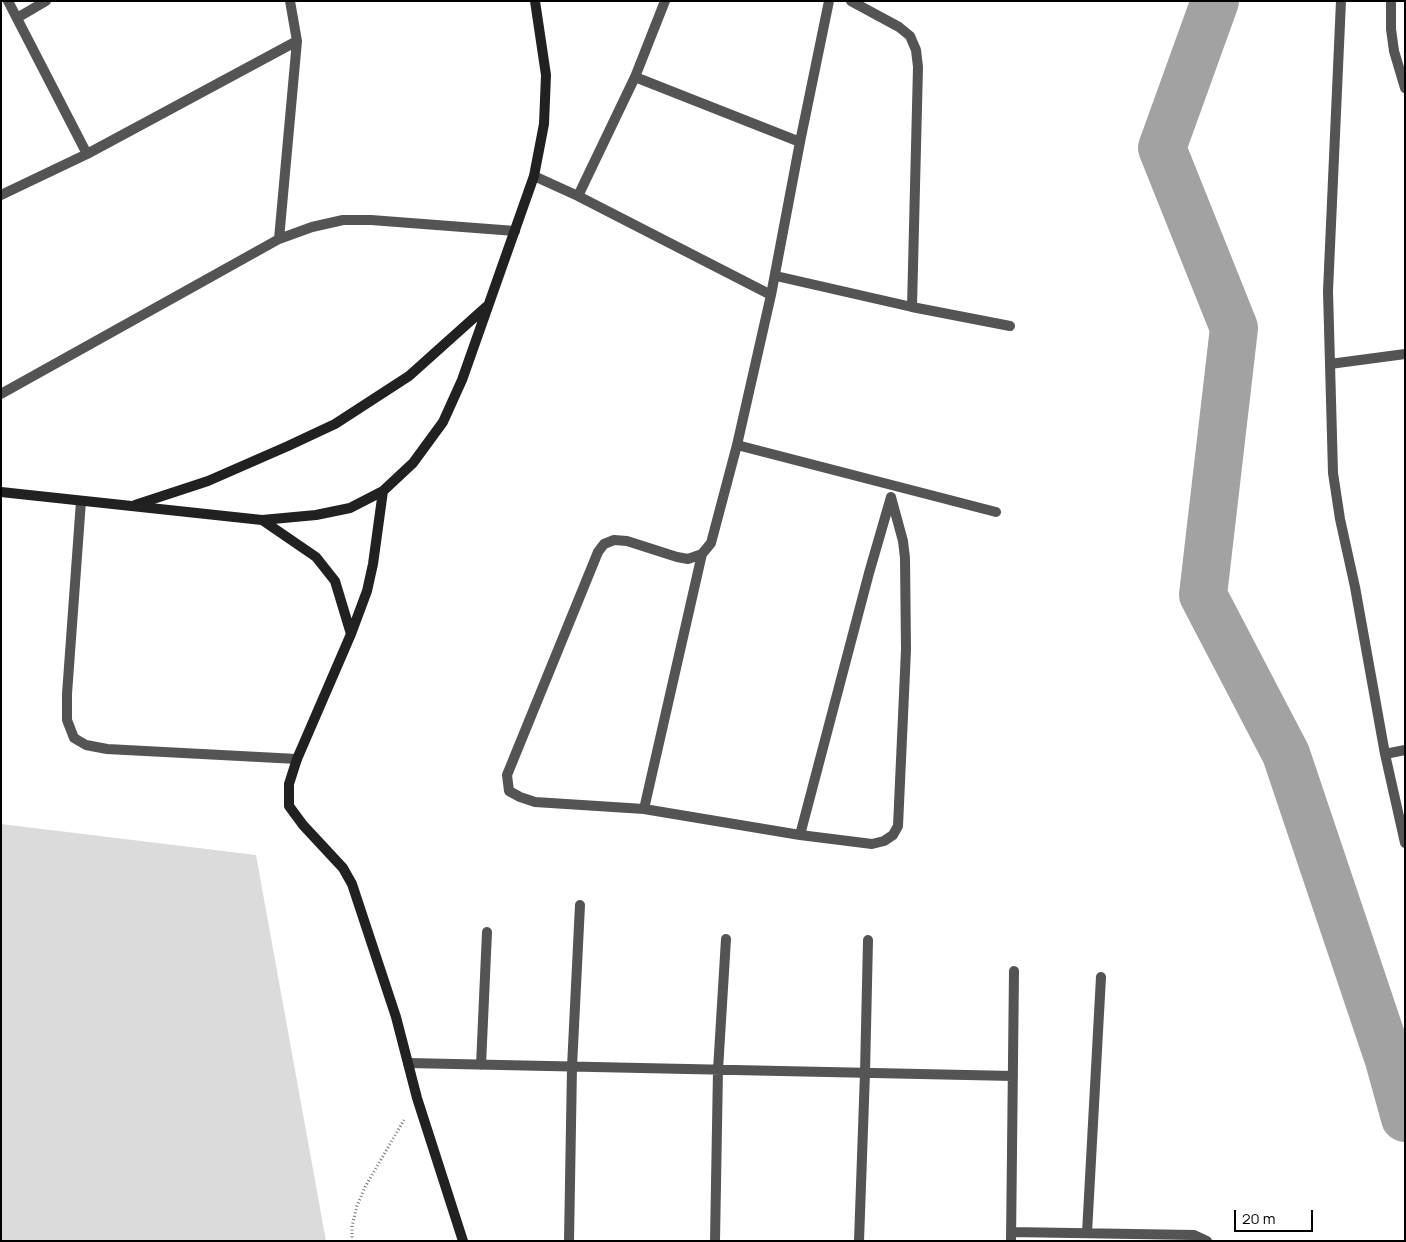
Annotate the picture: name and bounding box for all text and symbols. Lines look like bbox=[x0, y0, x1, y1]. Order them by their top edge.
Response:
scale bar bbox=[1236, 1200, 1315, 1232]
text: 20 m bbox=[1242, 1208, 1275, 1229]

